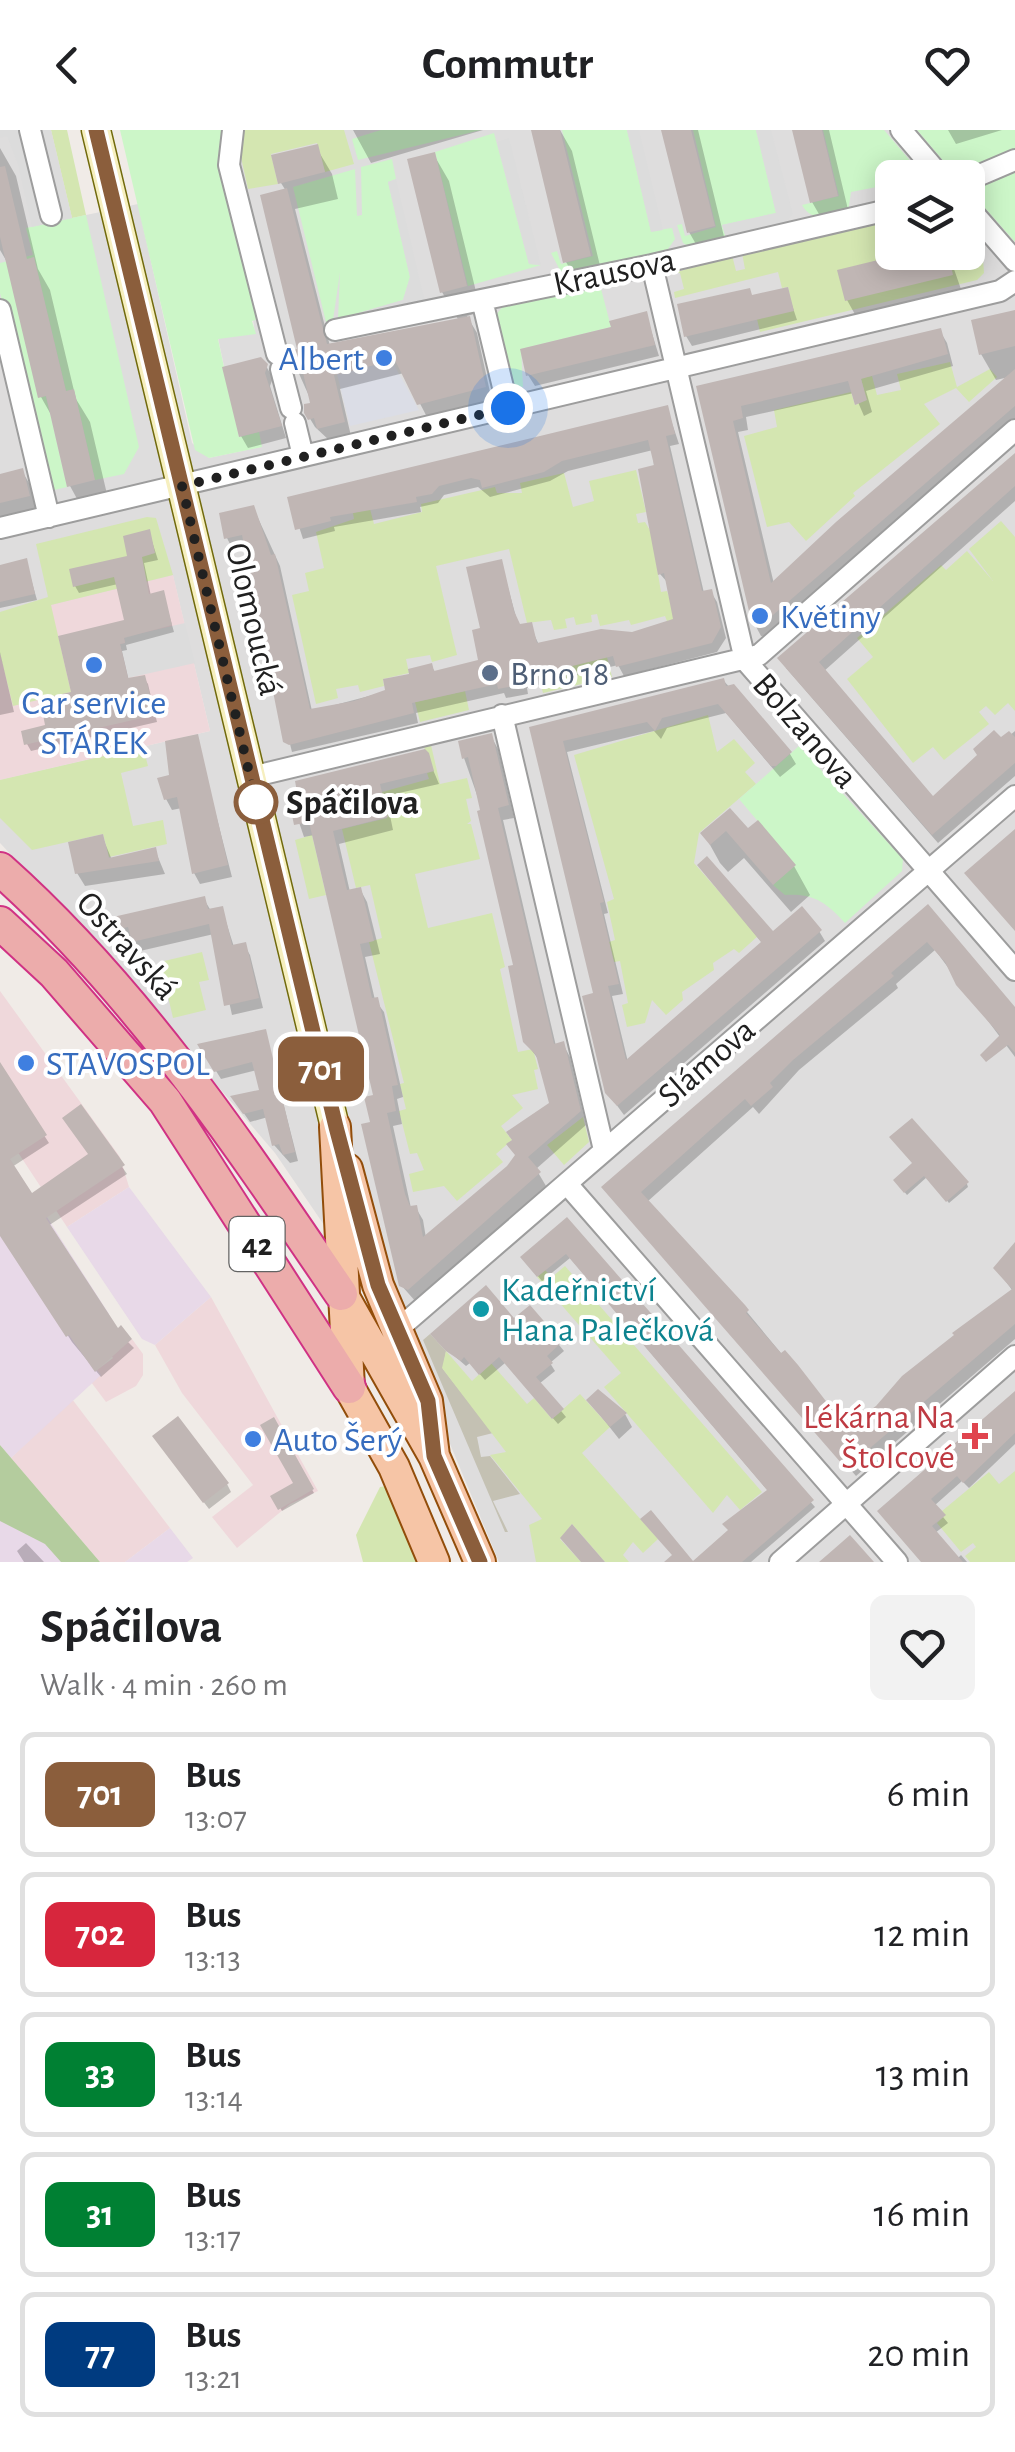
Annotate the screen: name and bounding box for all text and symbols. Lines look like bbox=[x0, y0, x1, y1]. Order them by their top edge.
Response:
icon: back bbox=[40, 38, 95, 93]
icon: heart bbox=[920, 38, 975, 93]
text: Commutr bbox=[422, 42, 593, 87]
map controls bbox=[875, 160, 985, 270]
button: layers bbox=[875, 160, 985, 270]
street label: Krausova bbox=[550, 242, 679, 302]
place label: Albert bbox=[279, 342, 364, 377]
marker: Albert bbox=[373, 347, 395, 369]
your location bbox=[483, 383, 533, 433]
street label: Olomoucká bbox=[219, 540, 288, 699]
place label: Květiny bbox=[780, 600, 881, 635]
marker: Květiny bbox=[749, 605, 771, 627]
marker: Car service STÁREK bbox=[83, 654, 105, 676]
place label: Brno 18 bbox=[510, 657, 609, 692]
marker: Brno 18 bbox=[479, 662, 501, 684]
street label: Bolzanova bbox=[746, 667, 864, 795]
place label: Car service STÁREK bbox=[22, 686, 166, 761]
marker: Spáčilova bbox=[235, 781, 277, 823]
place label: Spáčilova bbox=[286, 786, 419, 821]
street label: Ostravská bbox=[70, 885, 184, 1007]
street label: Slámova bbox=[652, 1012, 762, 1114]
line badge: 701 bbox=[264, 1036, 378, 1102]
place label: STAVOSPOL bbox=[46, 1047, 210, 1082]
marker: STAVOSPOL bbox=[15, 1052, 37, 1074]
text: 701 bbox=[298, 1052, 344, 1087]
road number: 42 bbox=[230, 1217, 284, 1271]
place label: Kadeřnictví Hana Palečková bbox=[501, 1273, 714, 1348]
marker: Kadeřnictví Hana Palečková bbox=[470, 1298, 492, 1320]
place label: Lékárna Na Štolcové bbox=[803, 1400, 955, 1475]
place label: Auto Šerý bbox=[273, 1421, 402, 1458]
marker: Lékárna Na Štolcové bbox=[964, 1425, 986, 1447]
marker: Auto Šerý bbox=[242, 1428, 264, 1450]
button: heart bbox=[870, 1595, 975, 1700]
text: Spáčilova bbox=[40, 1604, 222, 1652]
text: Walk · 4 min · 260 m bbox=[40, 1669, 288, 1701]
text: Bus bbox=[185, 1757, 241, 1795]
text: 6 min bbox=[887, 1776, 970, 1814]
text: 701 bbox=[77, 1777, 123, 1812]
text: 13:07 bbox=[185, 1802, 247, 1834]
text: Bus bbox=[185, 1897, 241, 1935]
text: 12 min bbox=[874, 1916, 970, 1954]
text: 702 bbox=[75, 1917, 125, 1952]
text: 13:13 bbox=[185, 1942, 241, 1974]
text: Bus bbox=[185, 2037, 241, 2075]
text: 13 min bbox=[876, 2056, 970, 2094]
text: 33 bbox=[85, 2057, 115, 2092]
text: 13:14 bbox=[185, 2082, 243, 2114]
text: Bus bbox=[185, 2177, 241, 2215]
text: 16 min bbox=[874, 2196, 970, 2234]
text: 31 bbox=[86, 2197, 114, 2232]
text: 13:17 bbox=[185, 2222, 241, 2254]
text: Bus bbox=[185, 2317, 241, 2355]
text: 20 min bbox=[867, 2336, 970, 2374]
text: 77 bbox=[85, 2337, 115, 2372]
text: 13:21 bbox=[185, 2362, 242, 2394]

